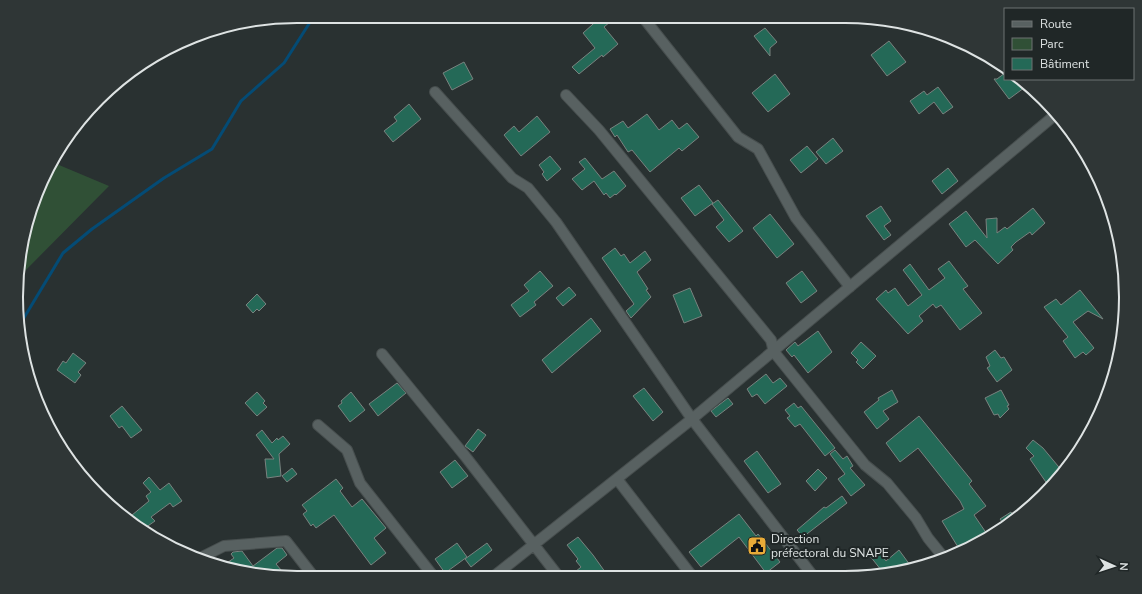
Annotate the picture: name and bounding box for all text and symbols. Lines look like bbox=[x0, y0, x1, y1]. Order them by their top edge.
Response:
legend bbox=[1004, 8, 1134, 80]
text: Route bbox=[1040, 16, 1072, 32]
text: Parc bbox=[1040, 36, 1064, 52]
text: Bâtiment bbox=[1040, 56, 1090, 72]
place label: Direction préfectoral du SNAPE bbox=[771, 531, 889, 561]
public building icon: Direction préfectoral du SNAPE bbox=[746, 535, 768, 557]
north arrow bbox=[1094, 546, 1134, 586]
text: N bbox=[1116, 562, 1131, 571]

